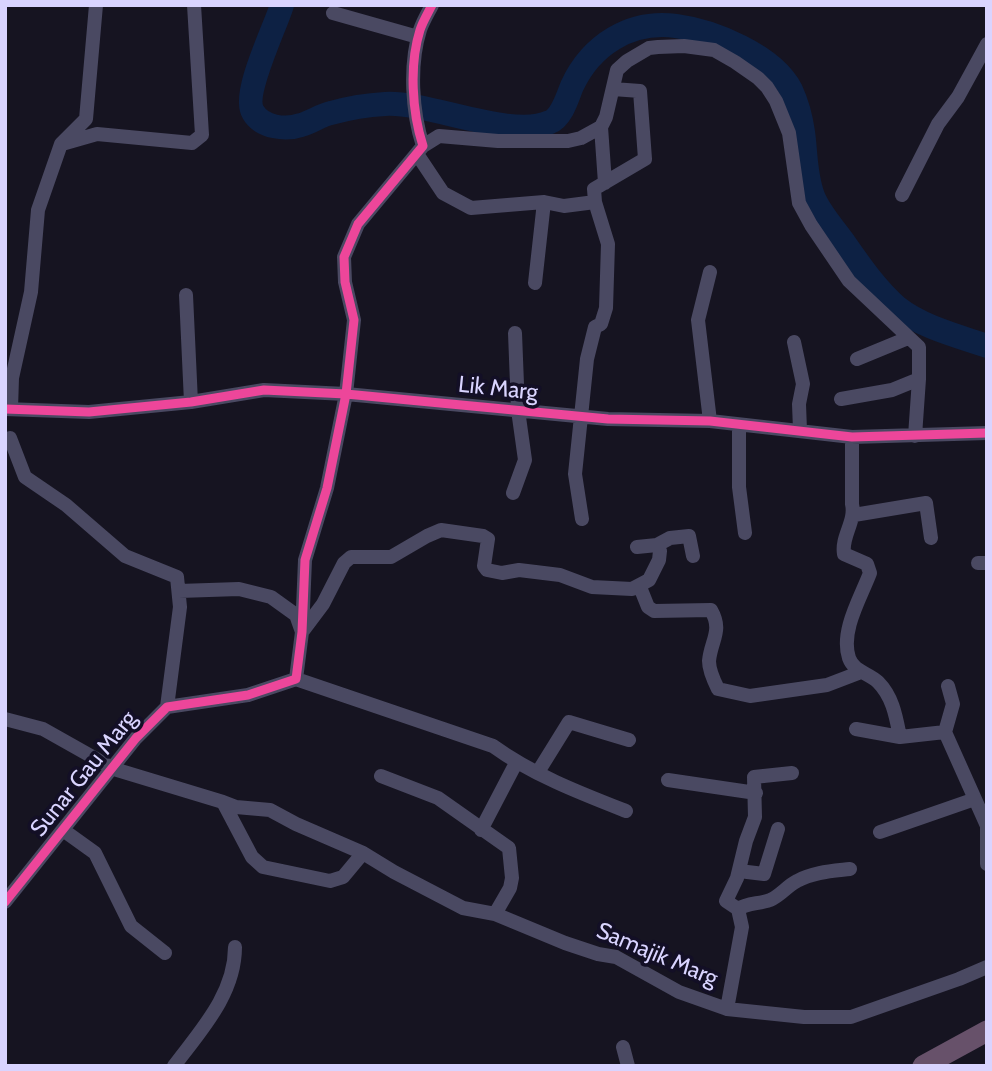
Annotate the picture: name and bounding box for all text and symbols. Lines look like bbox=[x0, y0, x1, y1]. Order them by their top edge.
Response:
street label: Lik Marg bbox=[457, 371, 539, 407]
street label: Sunar Gau Marg bbox=[25, 706, 143, 842]
street label: Samajik Marg bbox=[592, 917, 722, 993]

